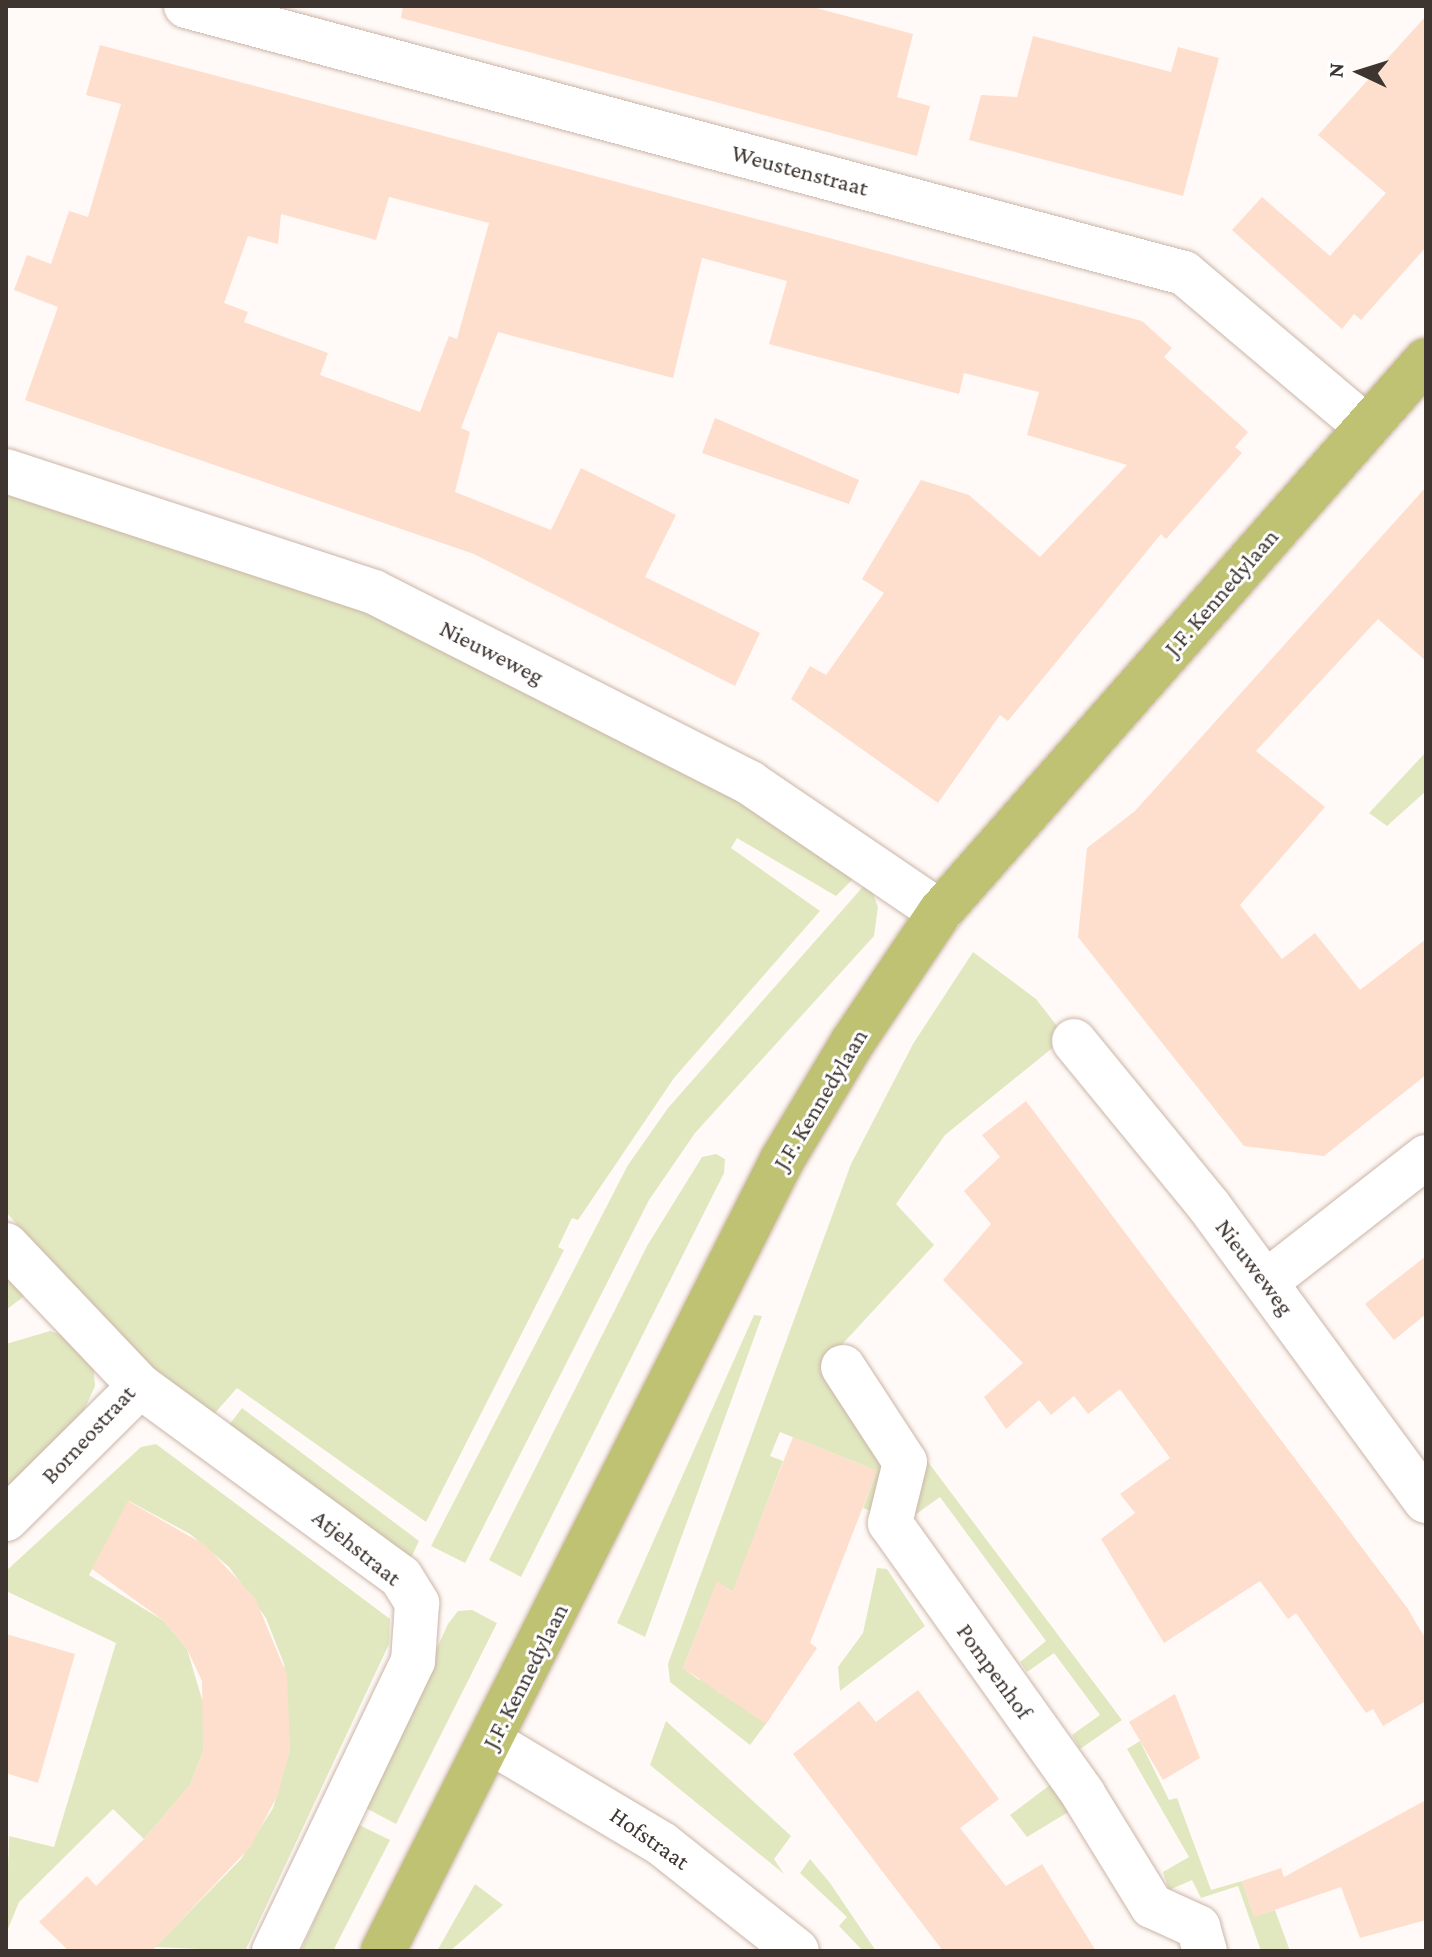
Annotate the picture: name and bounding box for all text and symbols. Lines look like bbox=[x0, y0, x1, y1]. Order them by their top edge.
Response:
north arrow bbox=[1320, 32, 1400, 112]
text: N bbox=[1323, 62, 1349, 79]
street label: Weustenstraat bbox=[728, 138, 872, 202]
street label: J.F. Kennedylaan bbox=[1158, 522, 1284, 662]
street label: Nieuweweg bbox=[435, 614, 549, 690]
street label: J.F. Kennedylaan bbox=[767, 1023, 873, 1175]
street label: Nieuweweg bbox=[1210, 1213, 1300, 1321]
street label: Borneostraat bbox=[35, 1379, 141, 1489]
street label: Atjehstraat bbox=[307, 1502, 407, 1592]
street label: J.F. Kennedylaan bbox=[476, 1598, 574, 1754]
street label: Pompenhof bbox=[951, 1618, 1039, 1724]
street label: Hofstraat bbox=[605, 1800, 695, 1876]

